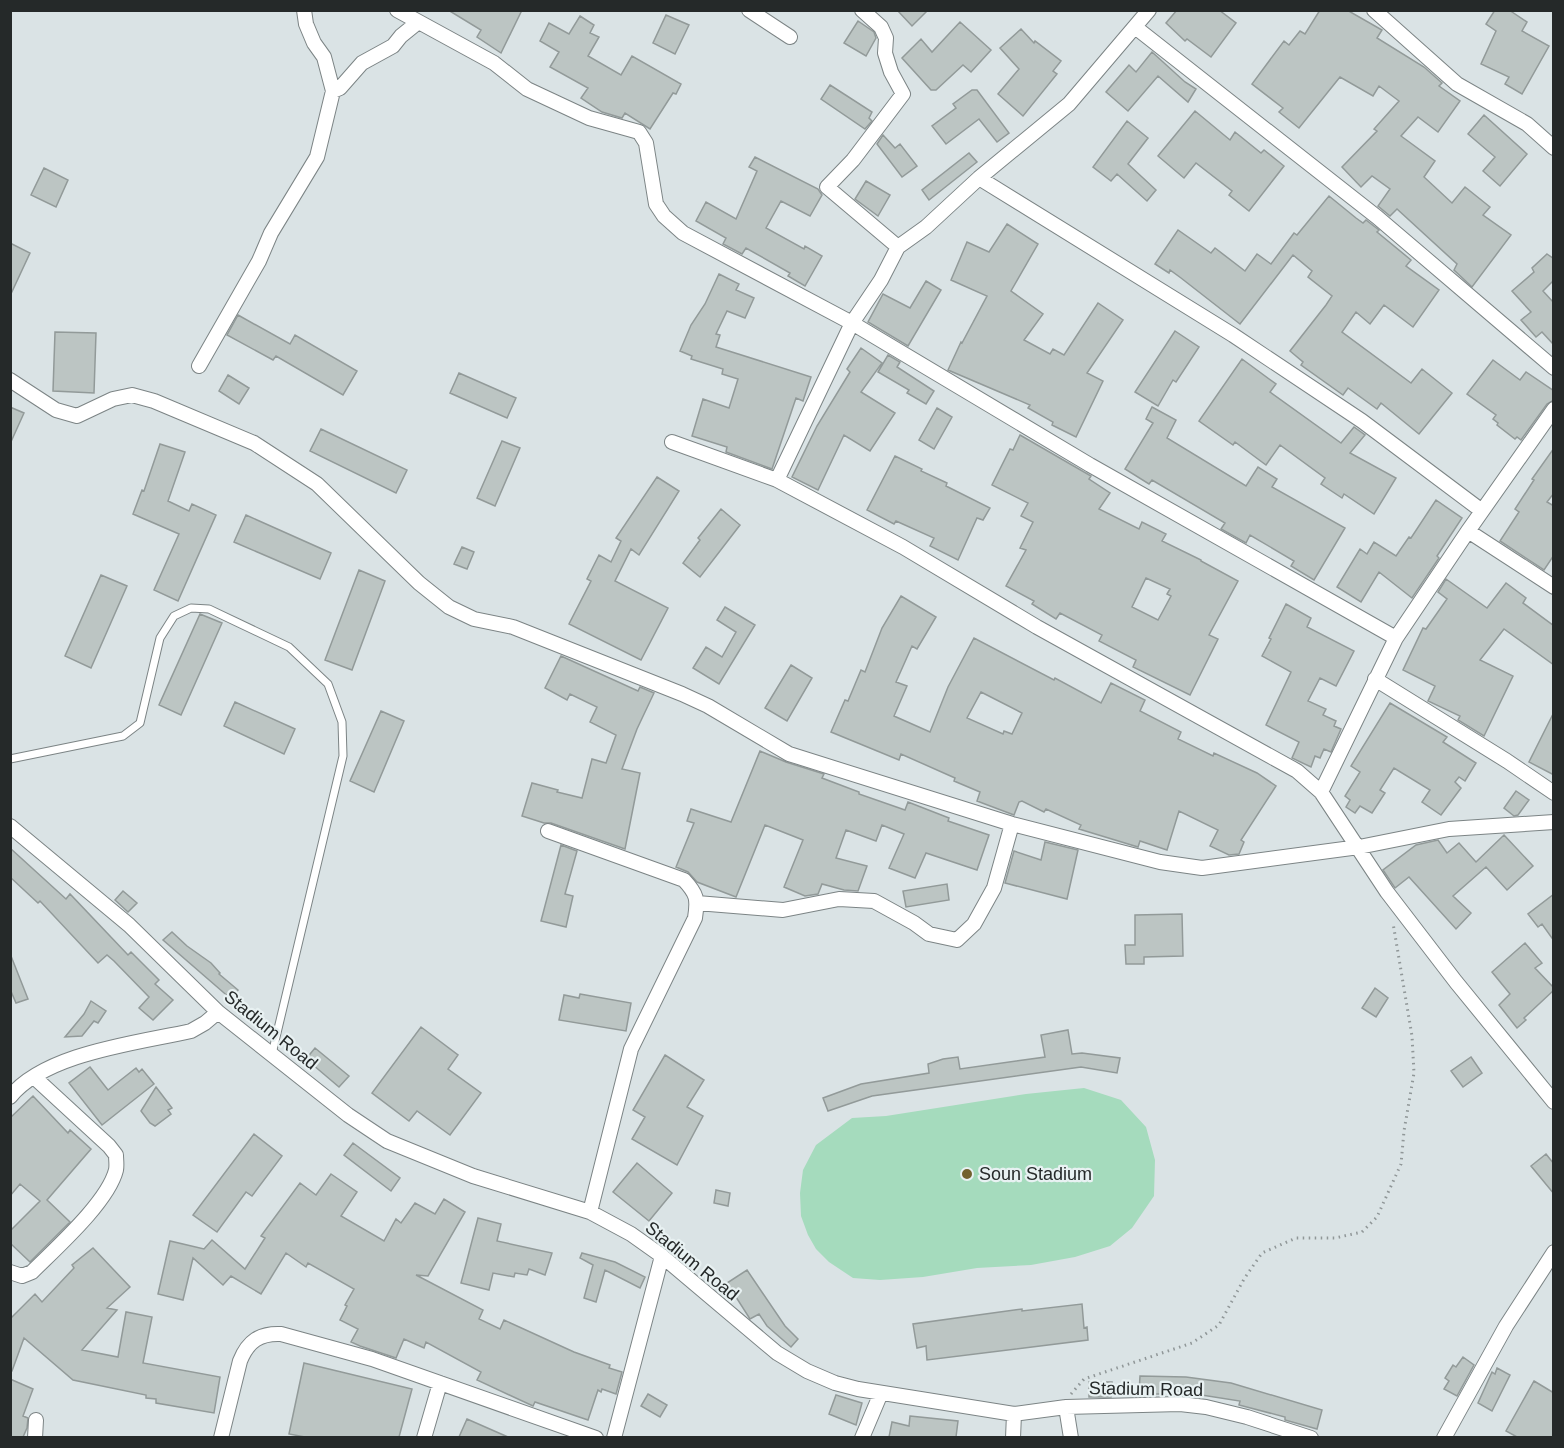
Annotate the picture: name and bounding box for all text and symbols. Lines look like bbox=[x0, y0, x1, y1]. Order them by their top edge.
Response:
street label: Stadium Road bbox=[220, 986, 322, 1074]
place label: Soun Stadium bbox=[979, 1164, 1092, 1184]
marker: Soun Stadium bbox=[960, 1167, 974, 1181]
street label: Stadium Road bbox=[641, 1217, 743, 1305]
street label: Stadium Road bbox=[1089, 1378, 1203, 1400]

